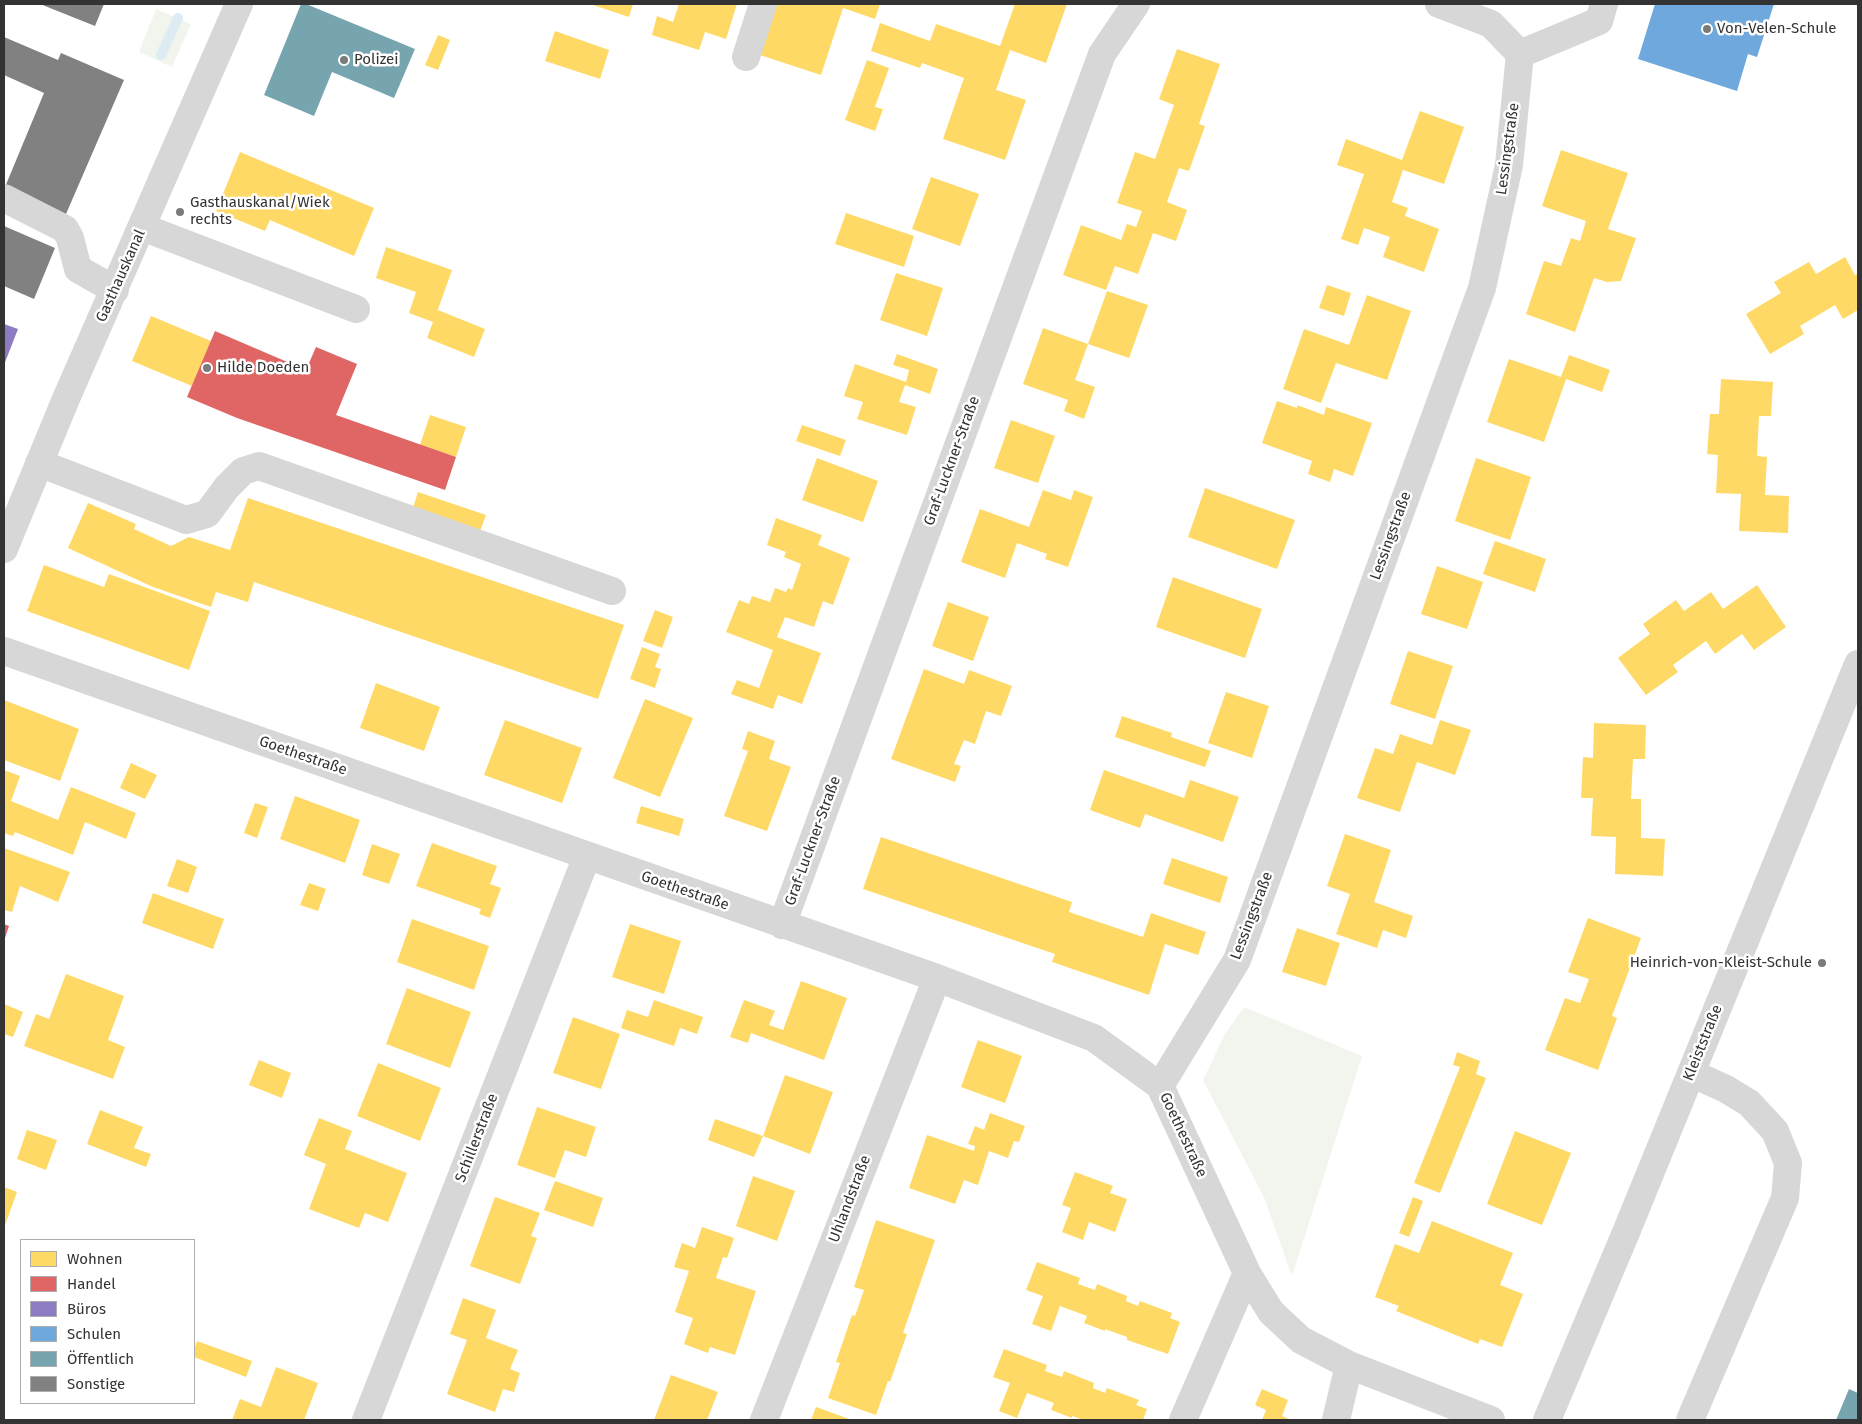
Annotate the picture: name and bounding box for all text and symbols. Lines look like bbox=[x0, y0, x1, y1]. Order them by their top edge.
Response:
place label: Von-Velen-Schule bbox=[1717, 20, 1836, 38]
marker: Von-Velen-Schule bbox=[1701, 23, 1713, 35]
place label: Polizei bbox=[354, 51, 399, 69]
marker: Polizei bbox=[338, 54, 350, 66]
street label: Lessingstraße bbox=[1493, 102, 1523, 196]
place label: Gasthauskanal/Wiek rechts bbox=[190, 194, 330, 229]
marker: Gasthauskanal/Wiek rechts bbox=[174, 206, 186, 218]
street label: Gasthauskanal bbox=[93, 227, 149, 325]
place label: Hilde Doeden bbox=[217, 359, 309, 377]
marker: Hilde Doeden bbox=[201, 362, 213, 374]
street label: Graf-Luckner-Straße bbox=[920, 394, 984, 528]
street label: Lessingstraße bbox=[1367, 489, 1415, 583]
street label: Goethestraße bbox=[257, 733, 349, 779]
street label: Graf-Luckner-Straße bbox=[781, 774, 845, 908]
street label: Goethestraße bbox=[639, 868, 731, 914]
street label: Lessingstraße bbox=[1227, 869, 1277, 963]
place label: Heinrich-von-Kleist-Schule bbox=[1630, 954, 1812, 972]
marker: Heinrich-von-Kleist-Schule bbox=[1816, 957, 1828, 969]
street label: Kleiststraße bbox=[1680, 1002, 1726, 1084]
street label: Goethestraße bbox=[1155, 1090, 1211, 1180]
street label: Schillerstraße bbox=[452, 1091, 502, 1185]
street label: Uhlandstraße bbox=[825, 1153, 875, 1245]
legend bbox=[20, 1239, 195, 1404]
text: Wohnen bbox=[67, 1250, 123, 1268]
text: Handel bbox=[67, 1275, 116, 1293]
text: Büros bbox=[67, 1300, 106, 1318]
text: Schulen bbox=[67, 1325, 121, 1343]
text: Öffentlich bbox=[67, 1350, 134, 1368]
text: Sonstige bbox=[67, 1375, 125, 1393]

